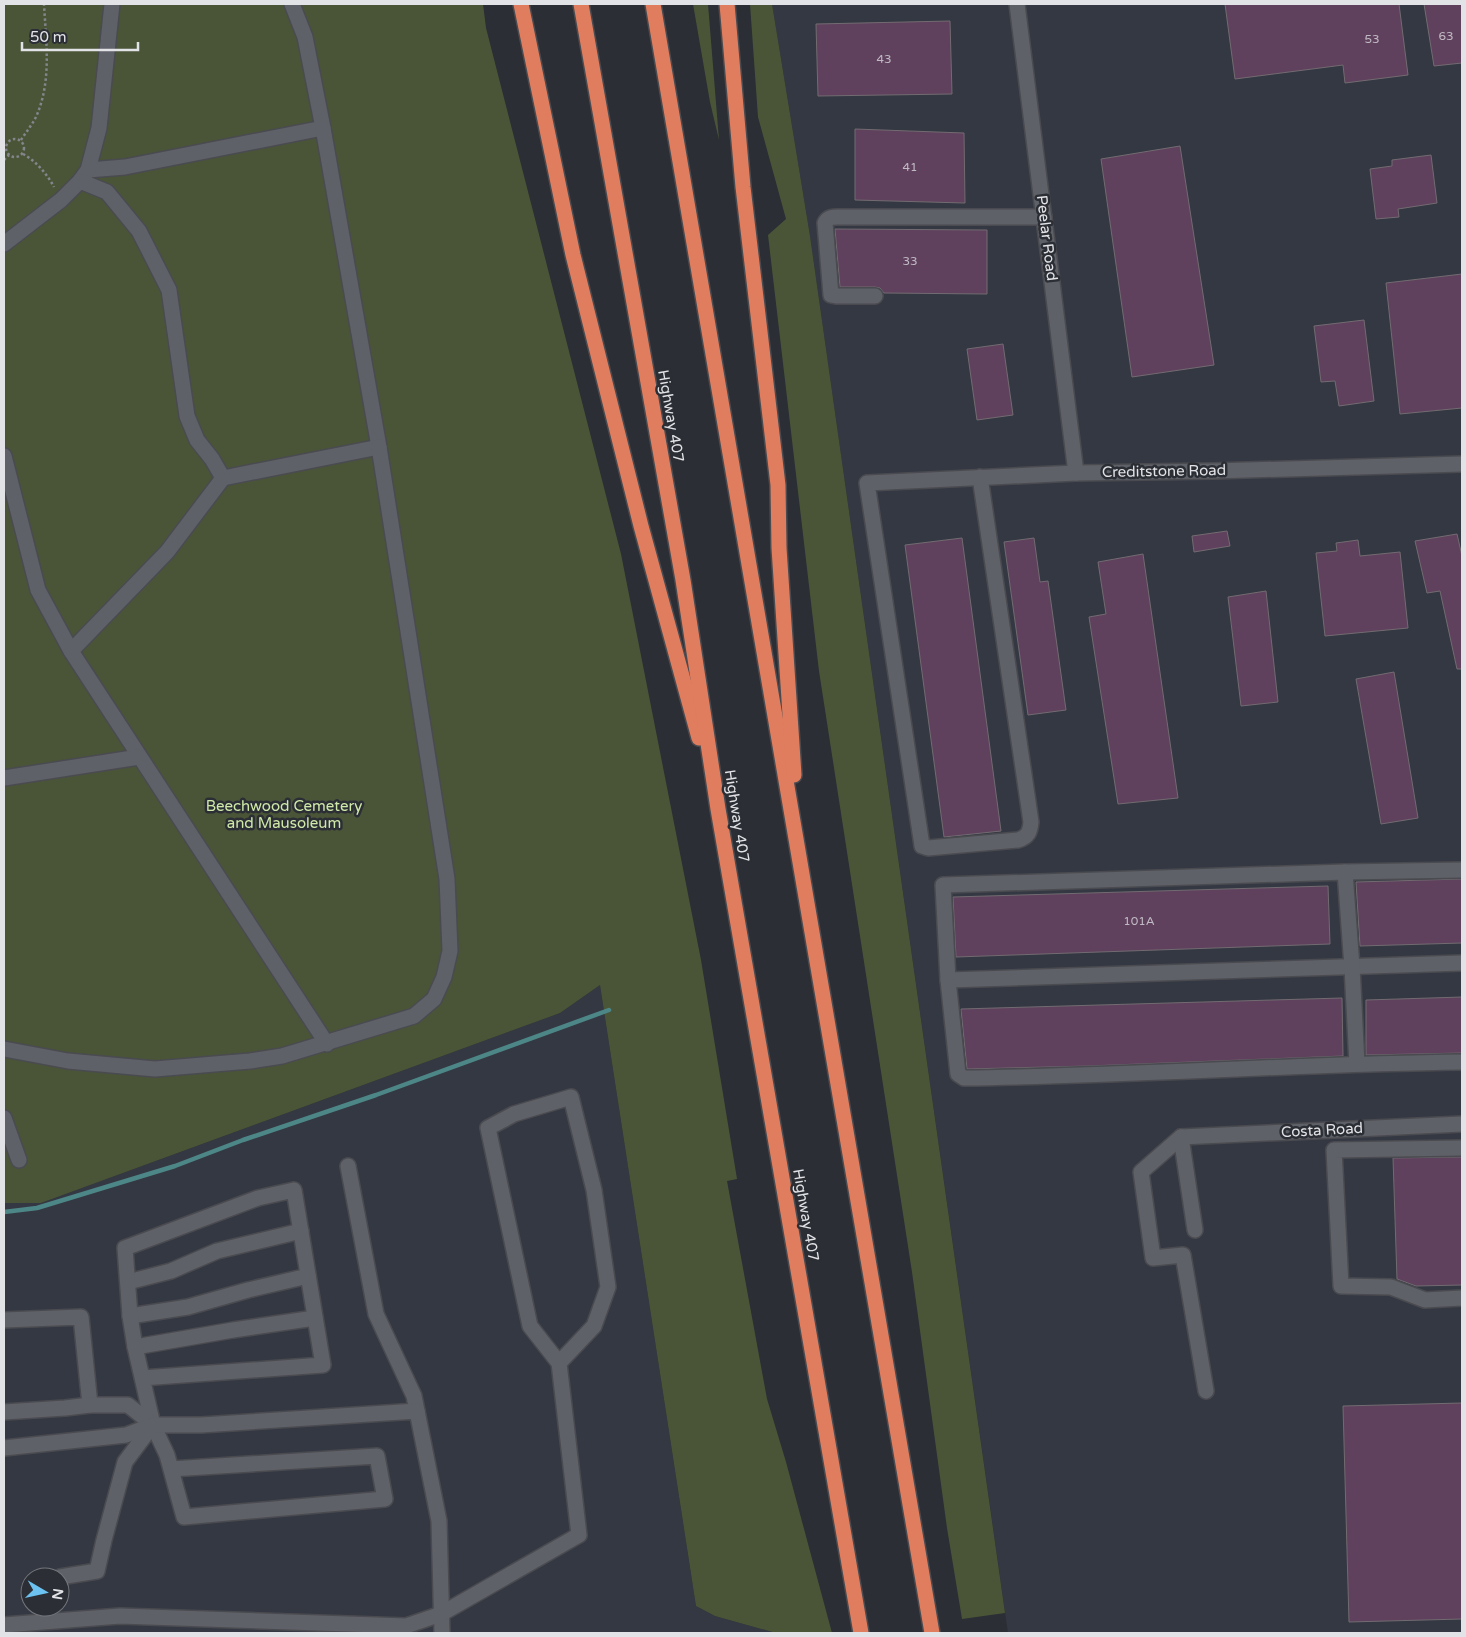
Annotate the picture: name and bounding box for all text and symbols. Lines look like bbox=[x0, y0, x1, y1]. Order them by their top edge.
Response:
scale bar bbox=[22, 20, 139, 52]
text: 50 m bbox=[30, 28, 67, 46]
house number: 63 bbox=[1438, 29, 1454, 43]
house number: 53 bbox=[1364, 32, 1380, 46]
house number: 43 bbox=[876, 52, 892, 66]
house number: 41 bbox=[902, 160, 918, 174]
street label: Peelar Road bbox=[1033, 194, 1061, 282]
house number: 33 bbox=[902, 254, 918, 268]
street label: Highway 407 bbox=[654, 368, 688, 464]
street label: Creditstone Road bbox=[1102, 461, 1226, 481]
street label: Highway 407 bbox=[721, 768, 753, 864]
park label: Beechwood Cemetery and Mausoleum bbox=[206, 797, 362, 832]
house number: 101A bbox=[1123, 914, 1155, 928]
street label: Costa Road bbox=[1280, 1119, 1364, 1141]
street label: Highway 407 bbox=[789, 1167, 823, 1263]
north arrow bbox=[20, 1567, 70, 1617]
text: N bbox=[48, 1587, 67, 1601]

